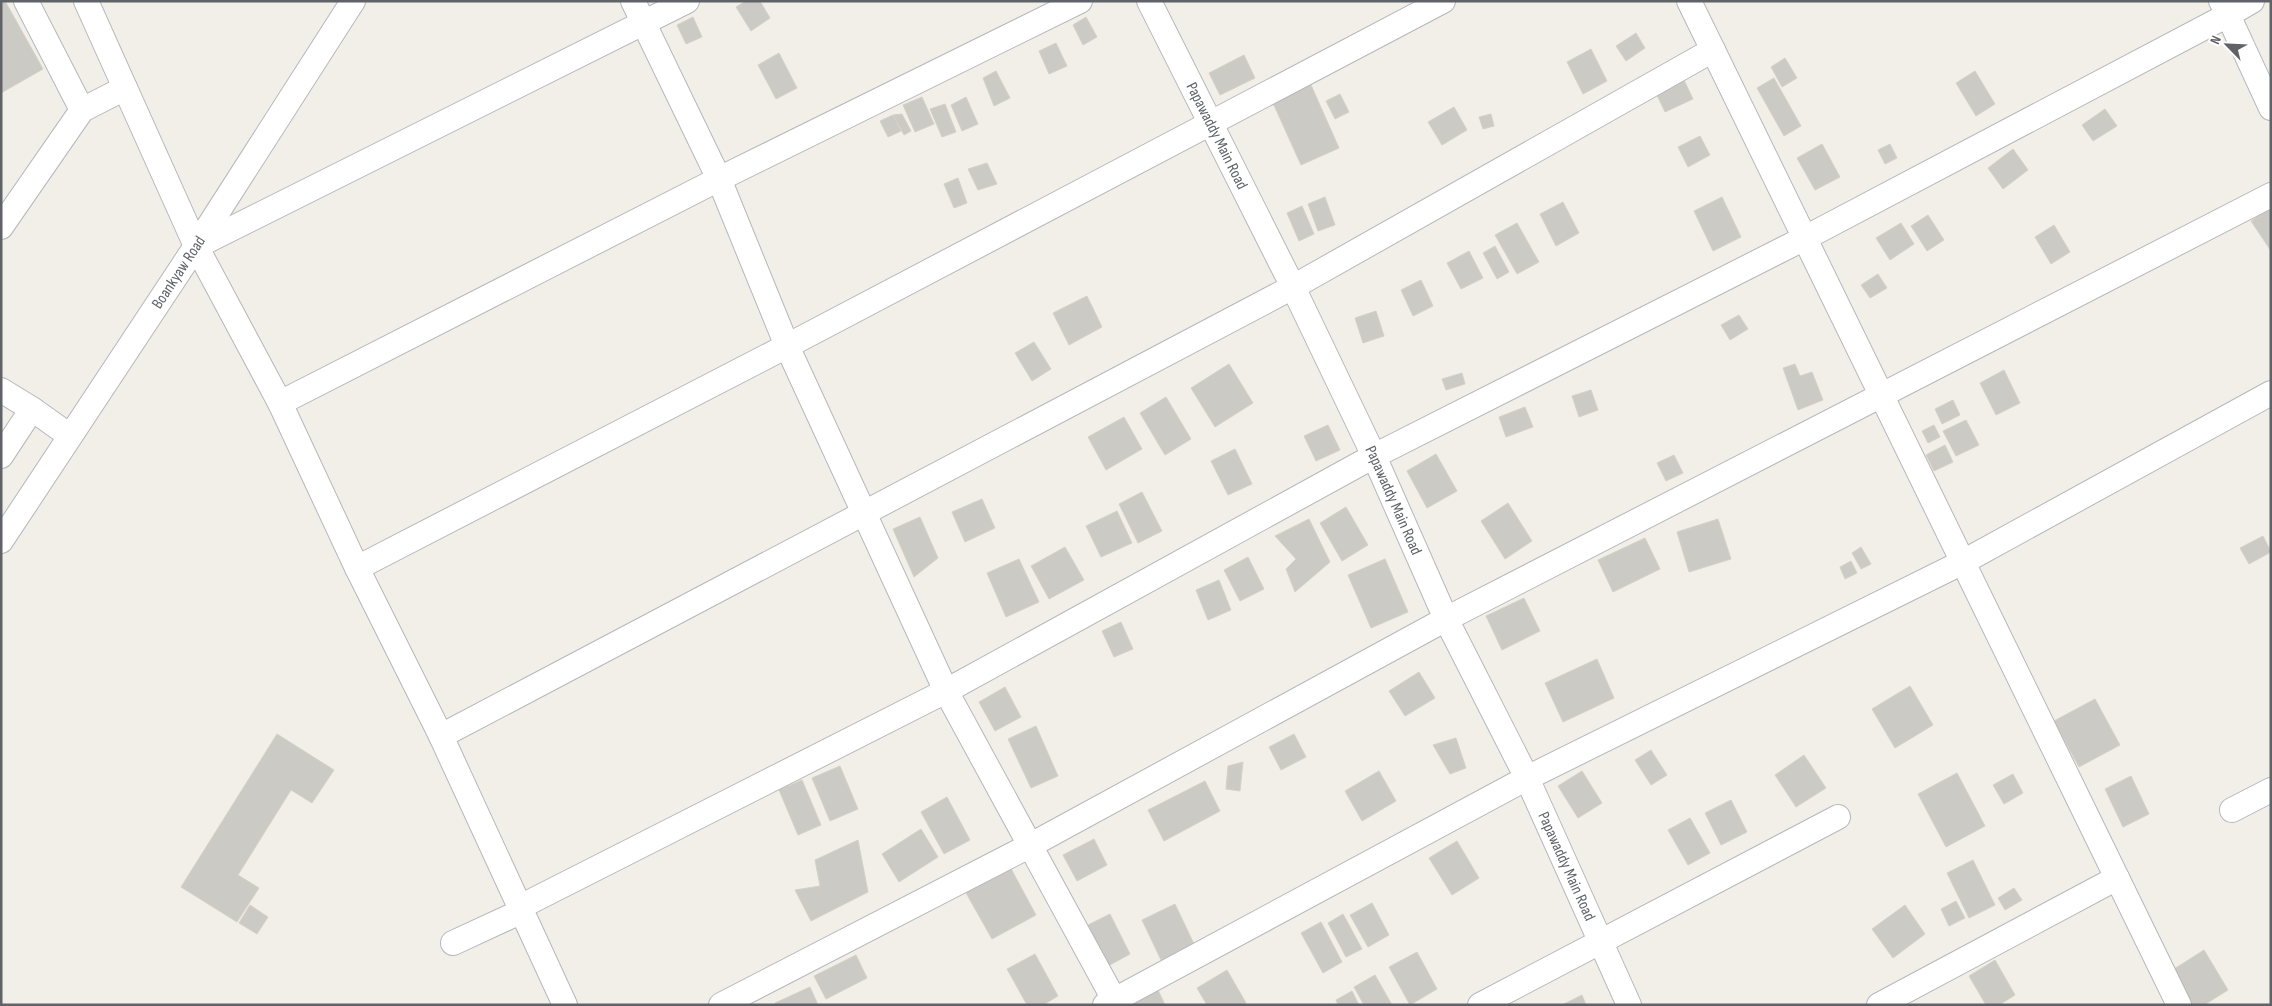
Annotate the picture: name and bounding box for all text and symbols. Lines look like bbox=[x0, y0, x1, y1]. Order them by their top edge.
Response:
north arrow bbox=[2202, 20, 2252, 70]
text: N bbox=[2206, 33, 2225, 47]
street label: Papawaddy Main Road bbox=[1182, 79, 1252, 193]
street label: Boankyaw Road bbox=[148, 232, 209, 312]
street label: Papawaddy Main Road bbox=[1361, 443, 1426, 558]
street label: Papawaddy Main Road bbox=[1534, 809, 1599, 924]

